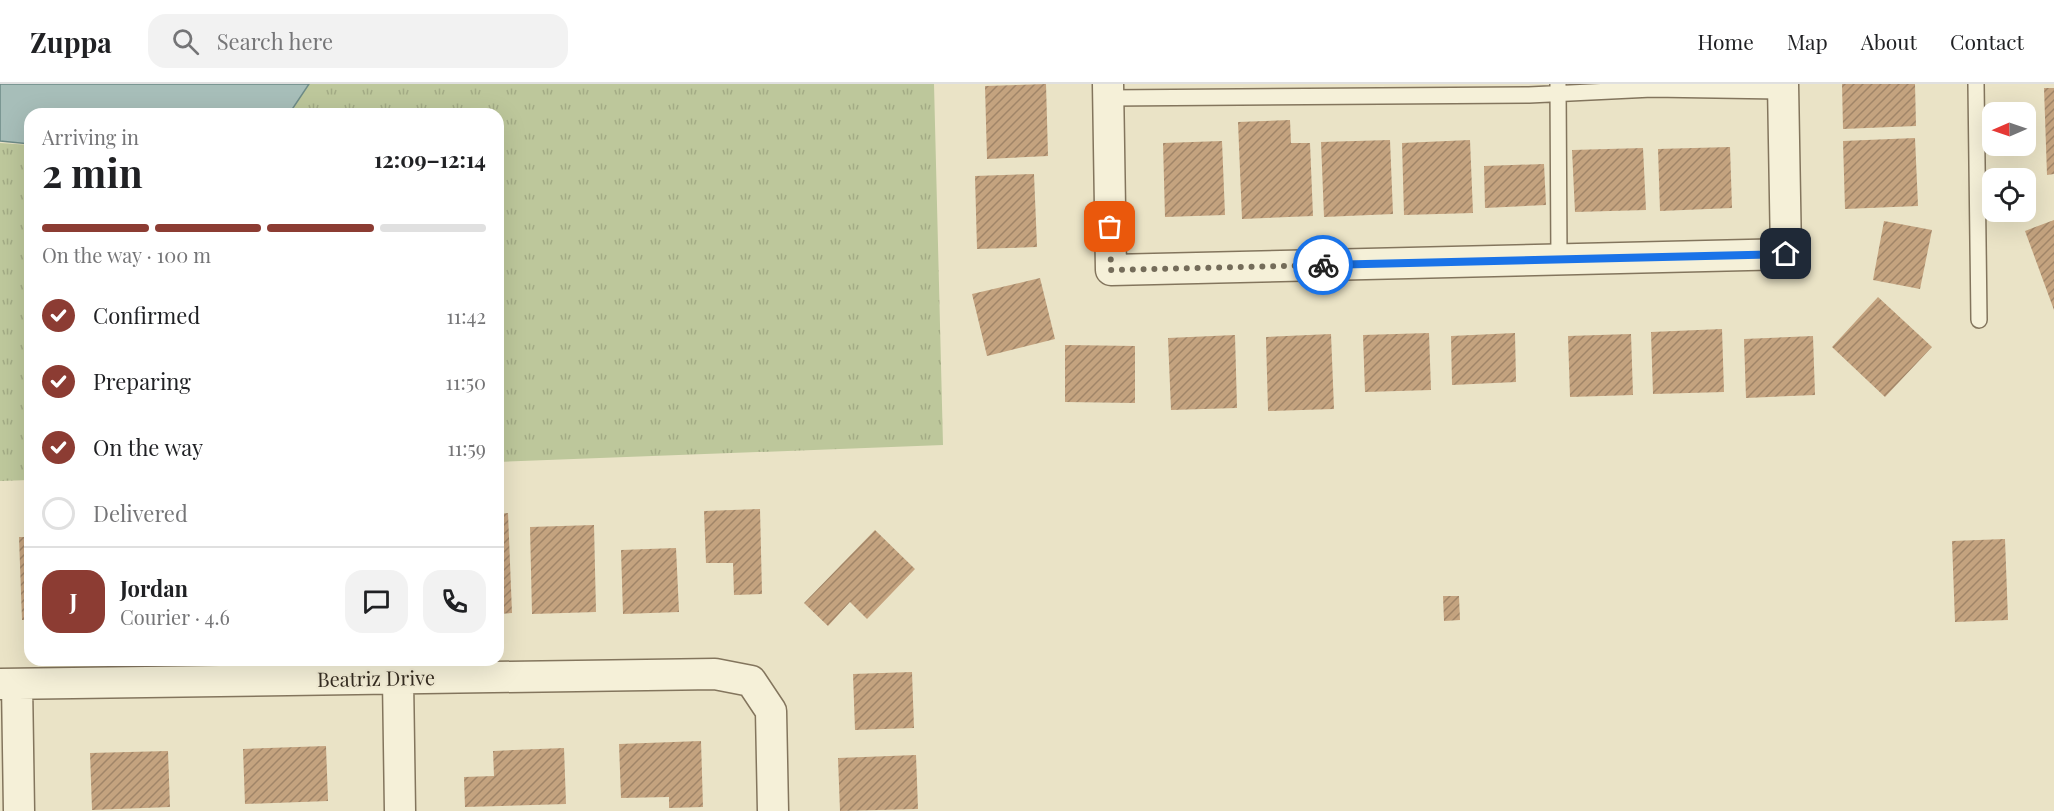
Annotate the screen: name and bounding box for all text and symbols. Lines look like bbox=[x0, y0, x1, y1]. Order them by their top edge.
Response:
search box bbox=[148, 14, 568, 68]
text: Zuppa bbox=[30, 23, 112, 60]
icon: search bbox=[169, 25, 202, 58]
text: Search here bbox=[217, 26, 333, 56]
text: Home bbox=[1698, 27, 1754, 55]
text: Map bbox=[1787, 27, 1828, 55]
text: About bbox=[1861, 27, 1917, 55]
text: Contact bbox=[1950, 27, 2024, 55]
north arrow bbox=[1982, 102, 2036, 156]
map controls bbox=[1982, 102, 2036, 222]
text: Arriving in bbox=[42, 123, 139, 150]
text: 12:09–12:14 bbox=[374, 144, 486, 174]
text: 2 min bbox=[42, 146, 143, 198]
button: locate bbox=[1982, 168, 2036, 222]
pin bbox=[1084, 201, 1135, 252]
icon: bag bbox=[1093, 210, 1126, 243]
pin bbox=[1760, 228, 1811, 279]
courier bbox=[1293, 235, 1353, 295]
icon: home bbox=[1769, 237, 1802, 270]
text: On the way · 100 m bbox=[42, 241, 211, 268]
icon: bike bbox=[1307, 249, 1340, 282]
icon: check bbox=[42, 299, 75, 332]
text: Confirmed bbox=[93, 300, 200, 330]
text: 11:42 bbox=[446, 302, 486, 329]
icon: check bbox=[42, 365, 75, 398]
text: Preparing bbox=[93, 366, 191, 396]
text: 11:50 bbox=[446, 368, 486, 395]
icon: check bbox=[42, 431, 75, 464]
text: On the way bbox=[93, 432, 203, 462]
text: 11:59 bbox=[447, 434, 486, 461]
text: Delivered bbox=[93, 498, 188, 528]
button: chat bbox=[345, 570, 408, 633]
button: phone bbox=[423, 570, 486, 633]
text: Jordan bbox=[120, 573, 188, 603]
text: J bbox=[69, 586, 78, 616]
text: Courier · 4.6 bbox=[120, 603, 230, 630]
street label: Beatriz Drive bbox=[317, 663, 435, 692]

